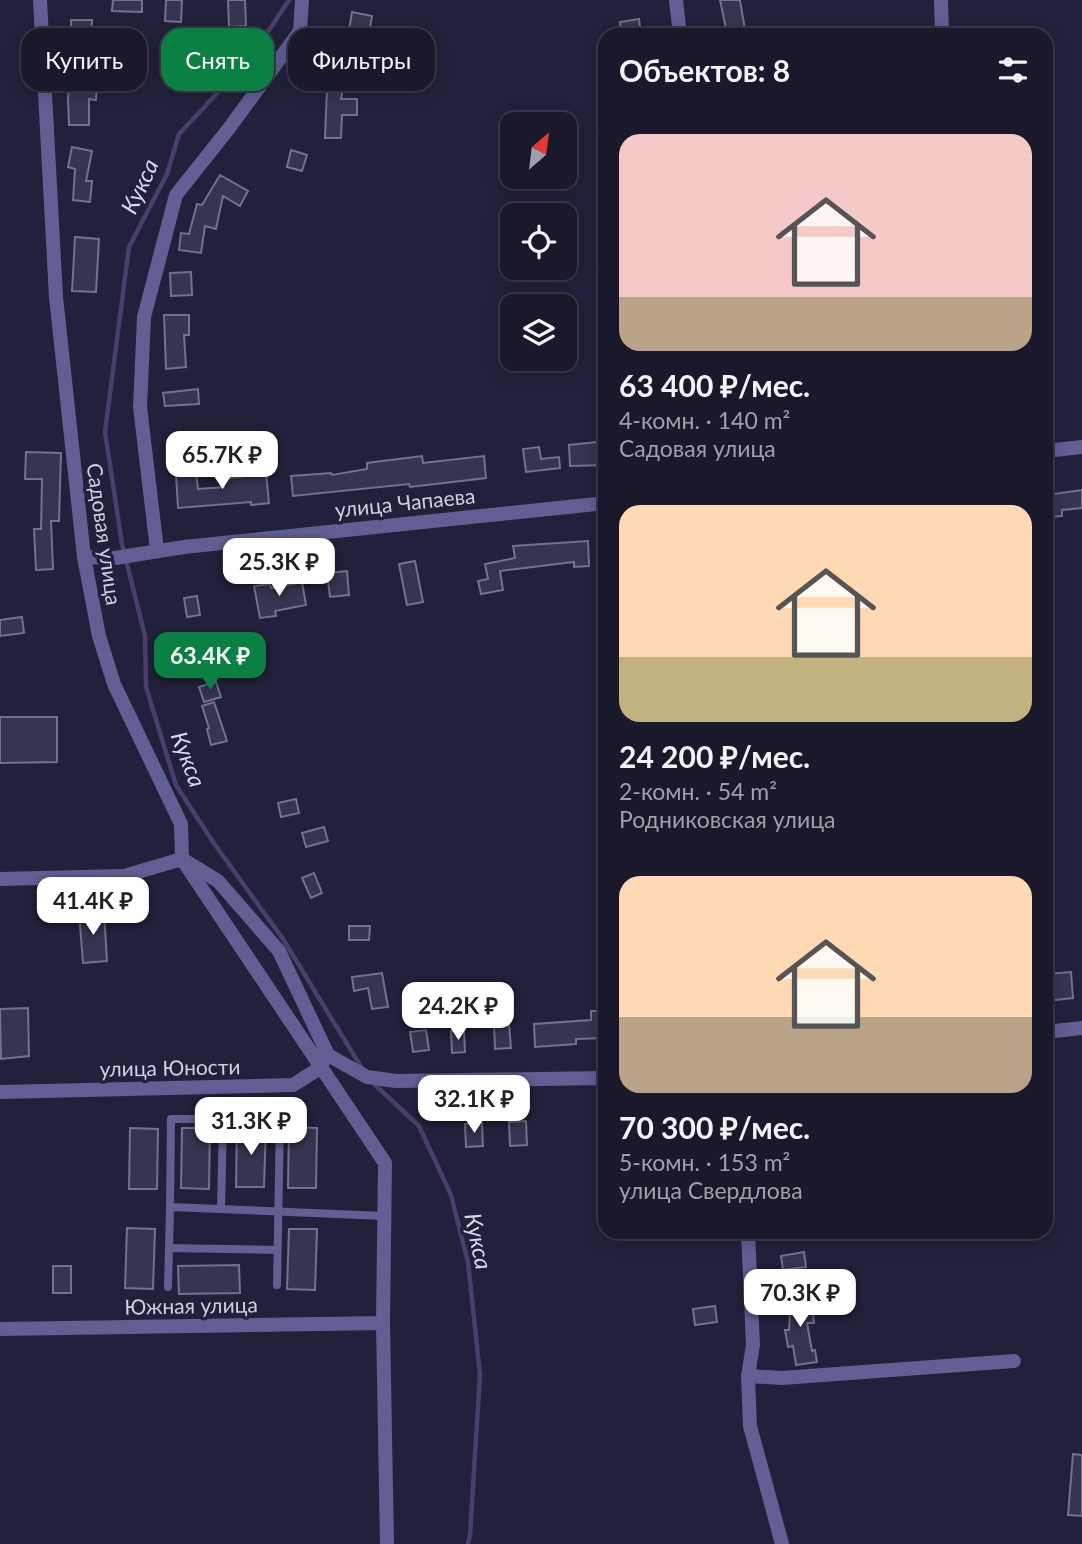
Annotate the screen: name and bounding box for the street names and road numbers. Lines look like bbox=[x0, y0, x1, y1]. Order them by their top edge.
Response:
street label: Садовая улица bbox=[83, 461, 127, 607]
street label: улица Чапаева bbox=[334, 482, 476, 522]
street label: улица Юности bbox=[99, 1053, 241, 1081]
street label: Южная улица bbox=[124, 1291, 258, 1319]

